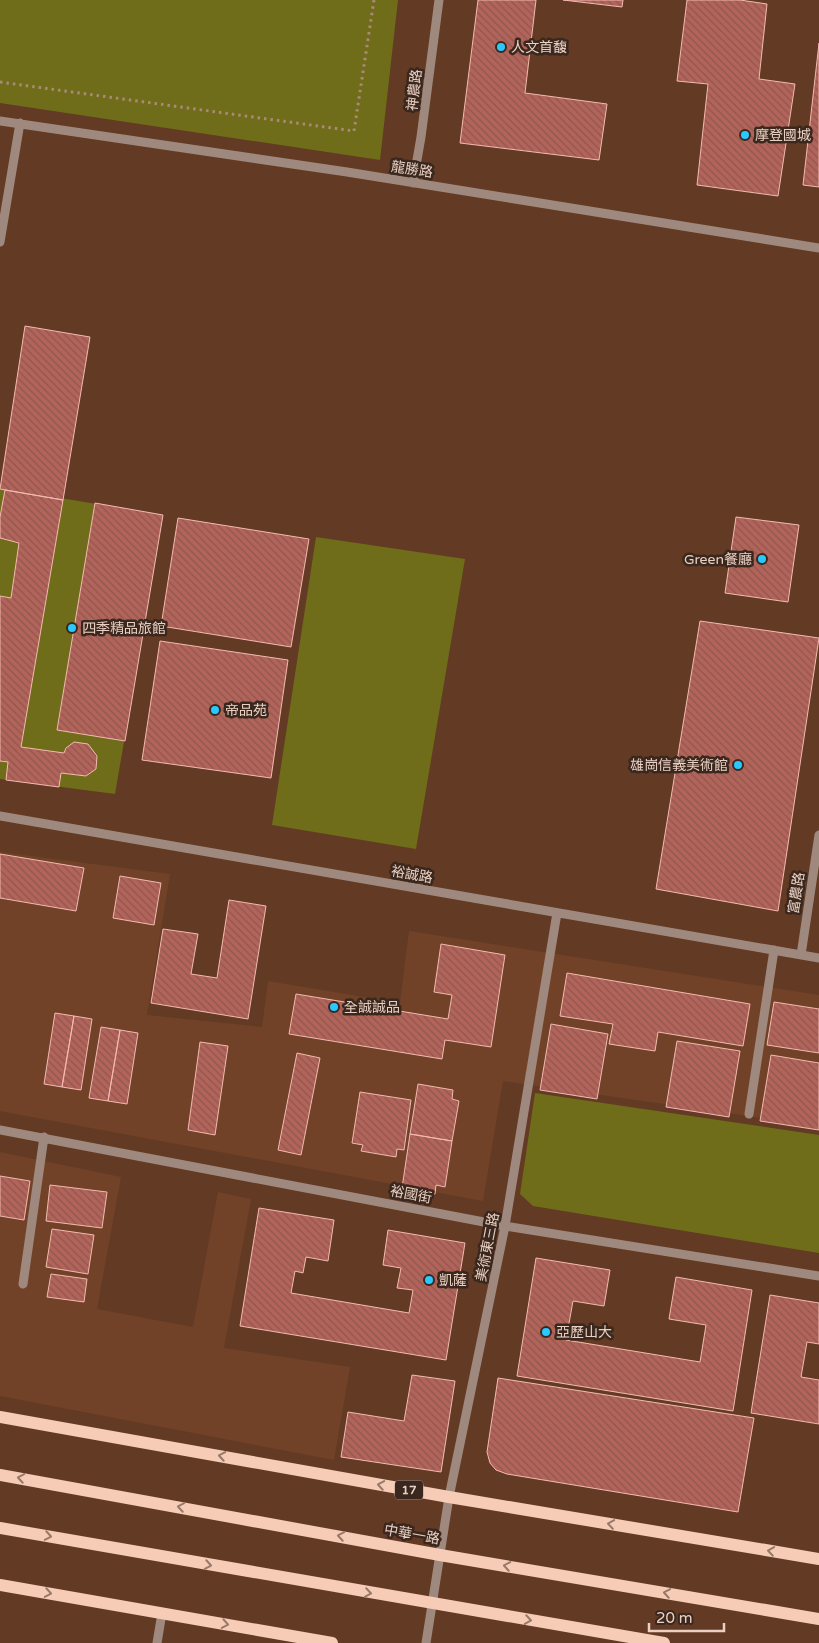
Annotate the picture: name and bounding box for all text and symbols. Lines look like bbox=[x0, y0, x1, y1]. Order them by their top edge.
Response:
place label: 人文首馥 bbox=[511, 39, 567, 56]
marker: 人文首馥 bbox=[495, 41, 507, 53]
street label: 神農路 bbox=[404, 68, 425, 112]
place label: 摩登國城 bbox=[755, 127, 811, 144]
marker: 摩登國城 bbox=[739, 129, 751, 141]
street label: 龍勝路 bbox=[390, 158, 434, 181]
place label: Green餐廳 bbox=[684, 551, 752, 568]
marker: Green餐廳 bbox=[756, 553, 768, 565]
place label: 四季精品旅館 bbox=[82, 620, 166, 637]
marker: 四季精品旅館 bbox=[66, 622, 78, 634]
place label: 帝品苑 bbox=[225, 702, 267, 719]
marker: 帝品苑 bbox=[209, 704, 221, 716]
place label: 雄崗信義美術館 bbox=[630, 757, 728, 774]
marker: 雄崗信義美術館 bbox=[732, 759, 744, 771]
street label: 裕誠路 bbox=[390, 862, 434, 887]
street label: 富農路 bbox=[785, 871, 808, 915]
place label: 全誠誠品 bbox=[344, 999, 400, 1016]
marker: 全誠誠品 bbox=[328, 1001, 340, 1013]
street label: 裕國街 bbox=[389, 1182, 433, 1207]
street label: 美術東三路 bbox=[472, 1211, 503, 1283]
place label: 凱薩 bbox=[439, 1272, 467, 1289]
marker: 凱薩 bbox=[423, 1274, 435, 1286]
place label: 亞歷山大 bbox=[556, 1324, 612, 1341]
marker: 亞歷山大 bbox=[540, 1326, 552, 1338]
one-way arrow bbox=[217, 1452, 226, 1462]
one-way arrow bbox=[16, 1474, 25, 1484]
road number: 17 bbox=[395, 1480, 423, 1500]
one-way arrow bbox=[377, 1481, 386, 1491]
one-way arrow bbox=[176, 1503, 185, 1513]
one-way arrow bbox=[606, 1520, 615, 1530]
street label: 中華一路 bbox=[383, 1521, 441, 1548]
one-way arrow bbox=[44, 1531, 52, 1541]
one-way arrow bbox=[336, 1532, 345, 1542]
one-way arrow bbox=[767, 1546, 775, 1557]
one-way arrow bbox=[204, 1559, 212, 1569]
one-way arrow bbox=[503, 1561, 512, 1571]
one-way arrow bbox=[44, 1588, 52, 1598]
one-way arrow bbox=[364, 1588, 372, 1598]
one-way arrow bbox=[663, 1589, 672, 1599]
scale bar bbox=[649, 1600, 724, 1632]
text: 20 m bbox=[656, 1609, 693, 1627]
one-way arrow bbox=[524, 1615, 533, 1625]
one-way arrow bbox=[221, 1619, 230, 1629]

